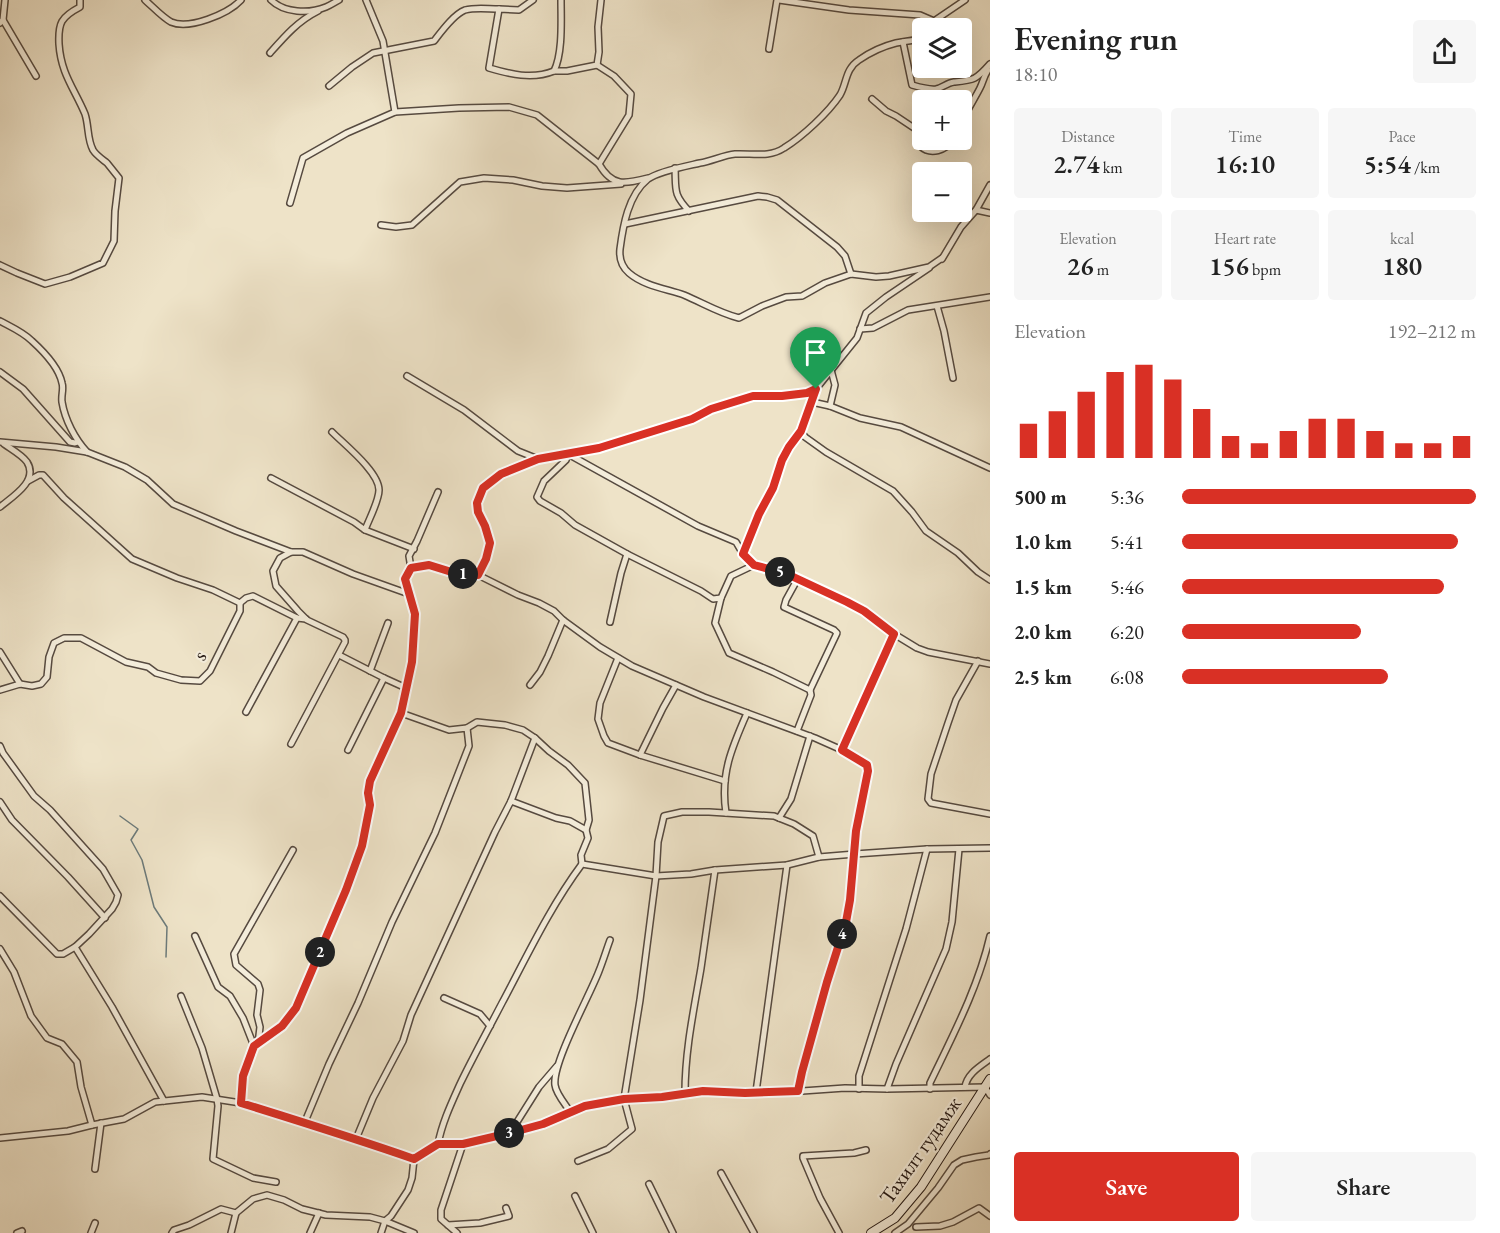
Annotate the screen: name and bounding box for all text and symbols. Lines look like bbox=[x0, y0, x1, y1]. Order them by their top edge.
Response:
text: Evening run bbox=[1014, 17, 1178, 60]
map controls bbox=[912, 18, 972, 222]
button: layers bbox=[912, 18, 972, 78]
button: share bbox=[1413, 20, 1476, 83]
text: 18:10 bbox=[1014, 61, 1057, 87]
button: + bbox=[912, 90, 972, 150]
text: Distance bbox=[1061, 126, 1115, 147]
text: Time bbox=[1228, 126, 1262, 147]
text: Pace bbox=[1389, 126, 1415, 147]
text: 2.74 bbox=[1053, 147, 1100, 181]
text: 16:10 bbox=[1215, 147, 1275, 181]
text: 5:54 bbox=[1364, 147, 1411, 181]
text: km bbox=[1100, 157, 1123, 178]
text: /km bbox=[1411, 157, 1440, 178]
button: − bbox=[912, 162, 972, 222]
text: Elevation bbox=[1059, 228, 1117, 249]
text: Heart rate bbox=[1214, 228, 1276, 249]
text: kcal bbox=[1390, 228, 1414, 249]
text: 26 bbox=[1067, 249, 1094, 283]
text: 156 bbox=[1209, 249, 1249, 283]
text: 180 bbox=[1382, 249, 1422, 283]
text: m bbox=[1094, 259, 1109, 280]
text: bpm bbox=[1249, 259, 1281, 280]
text: Elevation bbox=[1014, 318, 1086, 344]
text: 192–212 m bbox=[1388, 318, 1476, 344]
pin bbox=[790, 327, 841, 389]
icon: arrive bbox=[799, 336, 832, 369]
text: 500 m bbox=[1014, 484, 1067, 510]
text: 5:36 bbox=[1110, 484, 1144, 510]
text: 1.0 km bbox=[1014, 529, 1072, 555]
text: 5:41 bbox=[1110, 529, 1144, 555]
pin: 5 bbox=[765, 557, 795, 587]
pin: 1 bbox=[448, 559, 478, 589]
text: 5 bbox=[776, 561, 784, 582]
text: 1 bbox=[459, 563, 467, 584]
text: 1.5 km bbox=[1014, 574, 1072, 600]
text: 5:46 bbox=[1110, 574, 1144, 600]
text: 2.0 km bbox=[1014, 619, 1072, 645]
text: 6:20 bbox=[1110, 619, 1144, 645]
street label: s bbox=[186, 645, 212, 665]
text: 2.5 km bbox=[1014, 664, 1072, 690]
text: 6:08 bbox=[1110, 664, 1144, 690]
pin: 4 bbox=[827, 919, 857, 949]
text: 4 bbox=[838, 923, 846, 944]
pin: 2 bbox=[305, 937, 335, 967]
text: 2 bbox=[316, 941, 324, 962]
street label: Тахилт гудамж bbox=[873, 1091, 967, 1209]
pin: 3 bbox=[494, 1118, 524, 1148]
text: 3 bbox=[505, 1122, 513, 1143]
button: Save bbox=[1014, 1152, 1239, 1221]
button: Share bbox=[1251, 1152, 1476, 1221]

